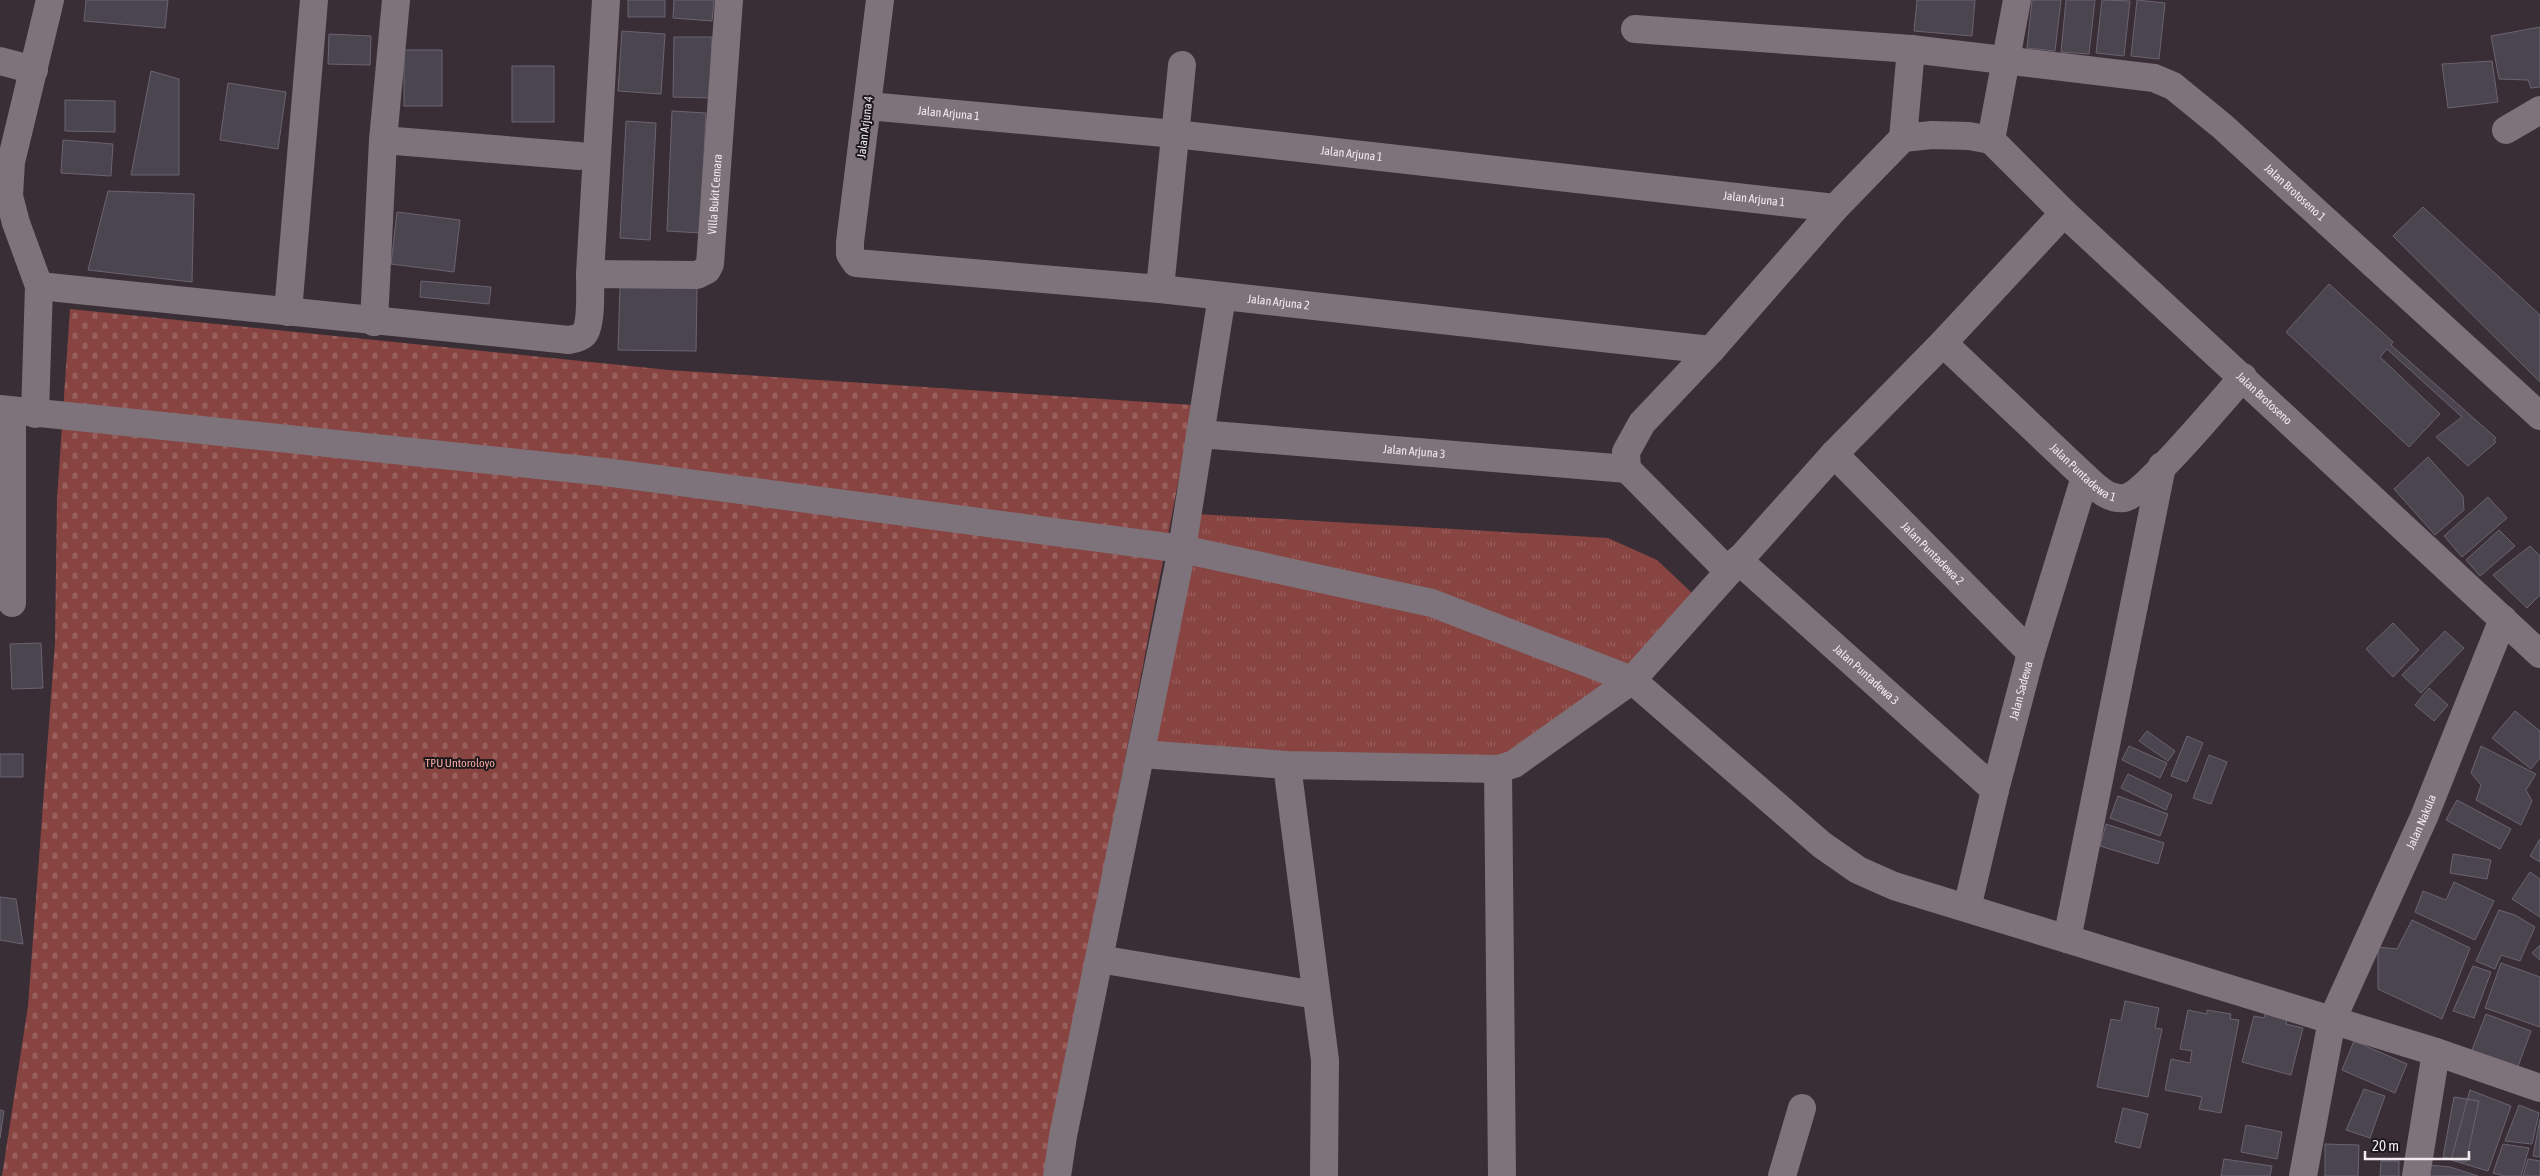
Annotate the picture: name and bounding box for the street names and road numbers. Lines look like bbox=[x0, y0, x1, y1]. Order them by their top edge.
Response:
street label: Jalan Arjuna 4 bbox=[854, 95, 876, 159]
street label: Jalan Arjuna 1 bbox=[917, 104, 981, 123]
street label: Jalan Arjuna 1 bbox=[1320, 143, 1384, 164]
street label: Villa Bukit Cemara bbox=[705, 153, 725, 235]
street label: Jalan Brotoseno 1 bbox=[2261, 161, 2329, 224]
street label: Jalan Arjuna 1 bbox=[1722, 188, 1786, 209]
street label: Jalan Arjuna 2 bbox=[1247, 292, 1310, 313]
street label: Jalan Brotoseno bbox=[2233, 369, 2295, 428]
street label: Jalan Puntadewa 1 bbox=[2047, 440, 2118, 505]
street label: Jalan Arjuna 3 bbox=[1383, 442, 1446, 461]
street label: Jalan Puntadewa 2 bbox=[1898, 519, 1967, 588]
street label: Jalan Puntadewa 3 bbox=[1830, 642, 1902, 708]
street label: Jalan Sadewa bbox=[2007, 660, 2036, 721]
street label: Jalan Nakula bbox=[2403, 793, 2439, 851]

